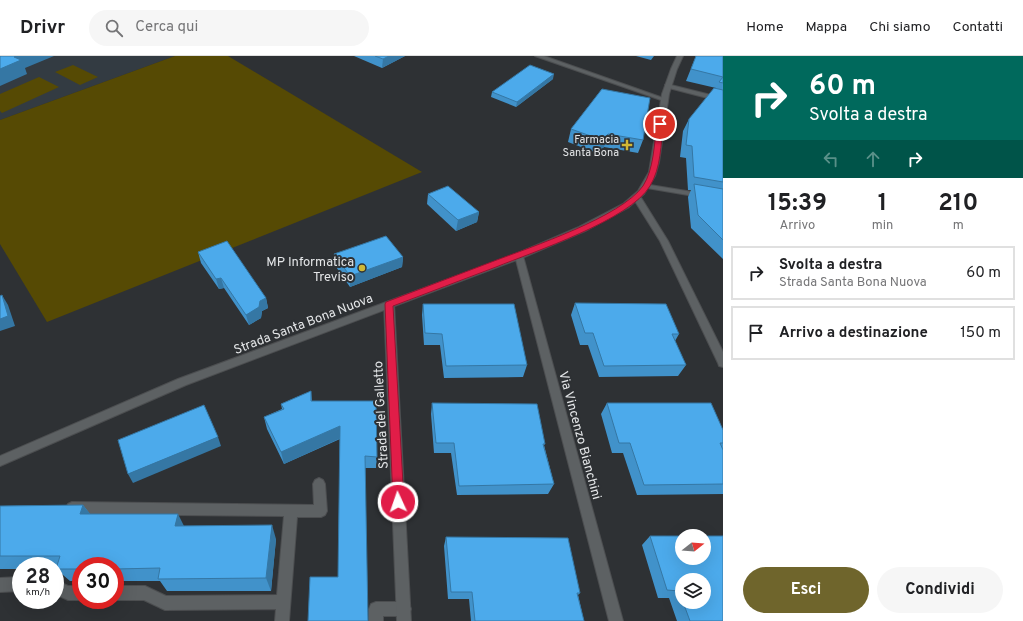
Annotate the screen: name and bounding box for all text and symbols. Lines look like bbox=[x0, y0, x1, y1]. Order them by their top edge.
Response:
search box bbox=[89, 10, 369, 46]
text: Drivr bbox=[20, 16, 65, 40]
icon: search bbox=[103, 17, 125, 39]
text: Cerca qui bbox=[135, 18, 198, 37]
text: Home bbox=[746, 19, 783, 36]
text: Mappa bbox=[805, 19, 847, 36]
text: Chi siamo bbox=[869, 19, 931, 36]
text: Contatti bbox=[953, 19, 1003, 36]
text: 60 m bbox=[809, 69, 876, 105]
icon: right bbox=[743, 72, 795, 124]
text: Svolta a destra bbox=[809, 104, 927, 127]
pin bbox=[643, 107, 677, 141]
icon: arrive bbox=[649, 113, 671, 135]
place label: Farmacia Santa Bona bbox=[563, 133, 619, 160]
marker: Farmacia Santa Bona bbox=[622, 140, 632, 150]
icon: left bbox=[820, 148, 842, 170]
icon: ahead bbox=[862, 148, 884, 170]
icon: right bbox=[904, 148, 926, 170]
text: 15:39 bbox=[768, 189, 827, 219]
text: 1 bbox=[878, 189, 887, 219]
text: 210 bbox=[938, 189, 978, 219]
text: Arrivo bbox=[779, 218, 815, 234]
text: min bbox=[872, 218, 893, 234]
text: m bbox=[953, 218, 964, 234]
place label: MP Informatica Treviso bbox=[266, 255, 354, 286]
text: Svolta a destra bbox=[779, 256, 882, 275]
icon: right bbox=[745, 262, 767, 284]
marker: MP Informatica Treviso bbox=[357, 263, 367, 273]
text: 60 m bbox=[966, 264, 1001, 283]
text: Strada Santa Bona Nuova bbox=[779, 275, 927, 291]
street label: Strada Santa Bona Nuova bbox=[232, 291, 376, 359]
icon: arrive bbox=[745, 322, 767, 344]
text: Arrivo a destinazione bbox=[779, 324, 928, 343]
text: 150 m bbox=[960, 324, 1001, 343]
street label: Strada del Galletto bbox=[371, 361, 393, 469]
street label: Via Vincenzo Bianchini bbox=[554, 370, 604, 501]
position arrow bbox=[377, 481, 419, 523]
north arrow bbox=[675, 529, 711, 565]
map controls bbox=[675, 529, 711, 609]
speed limit sign: 30 bbox=[72, 557, 124, 609]
text: 28 bbox=[26, 565, 50, 591]
button: Esci bbox=[743, 567, 869, 613]
button: Condividi bbox=[877, 567, 1003, 613]
button: layers bbox=[675, 573, 711, 609]
text: km/h bbox=[26, 586, 50, 599]

